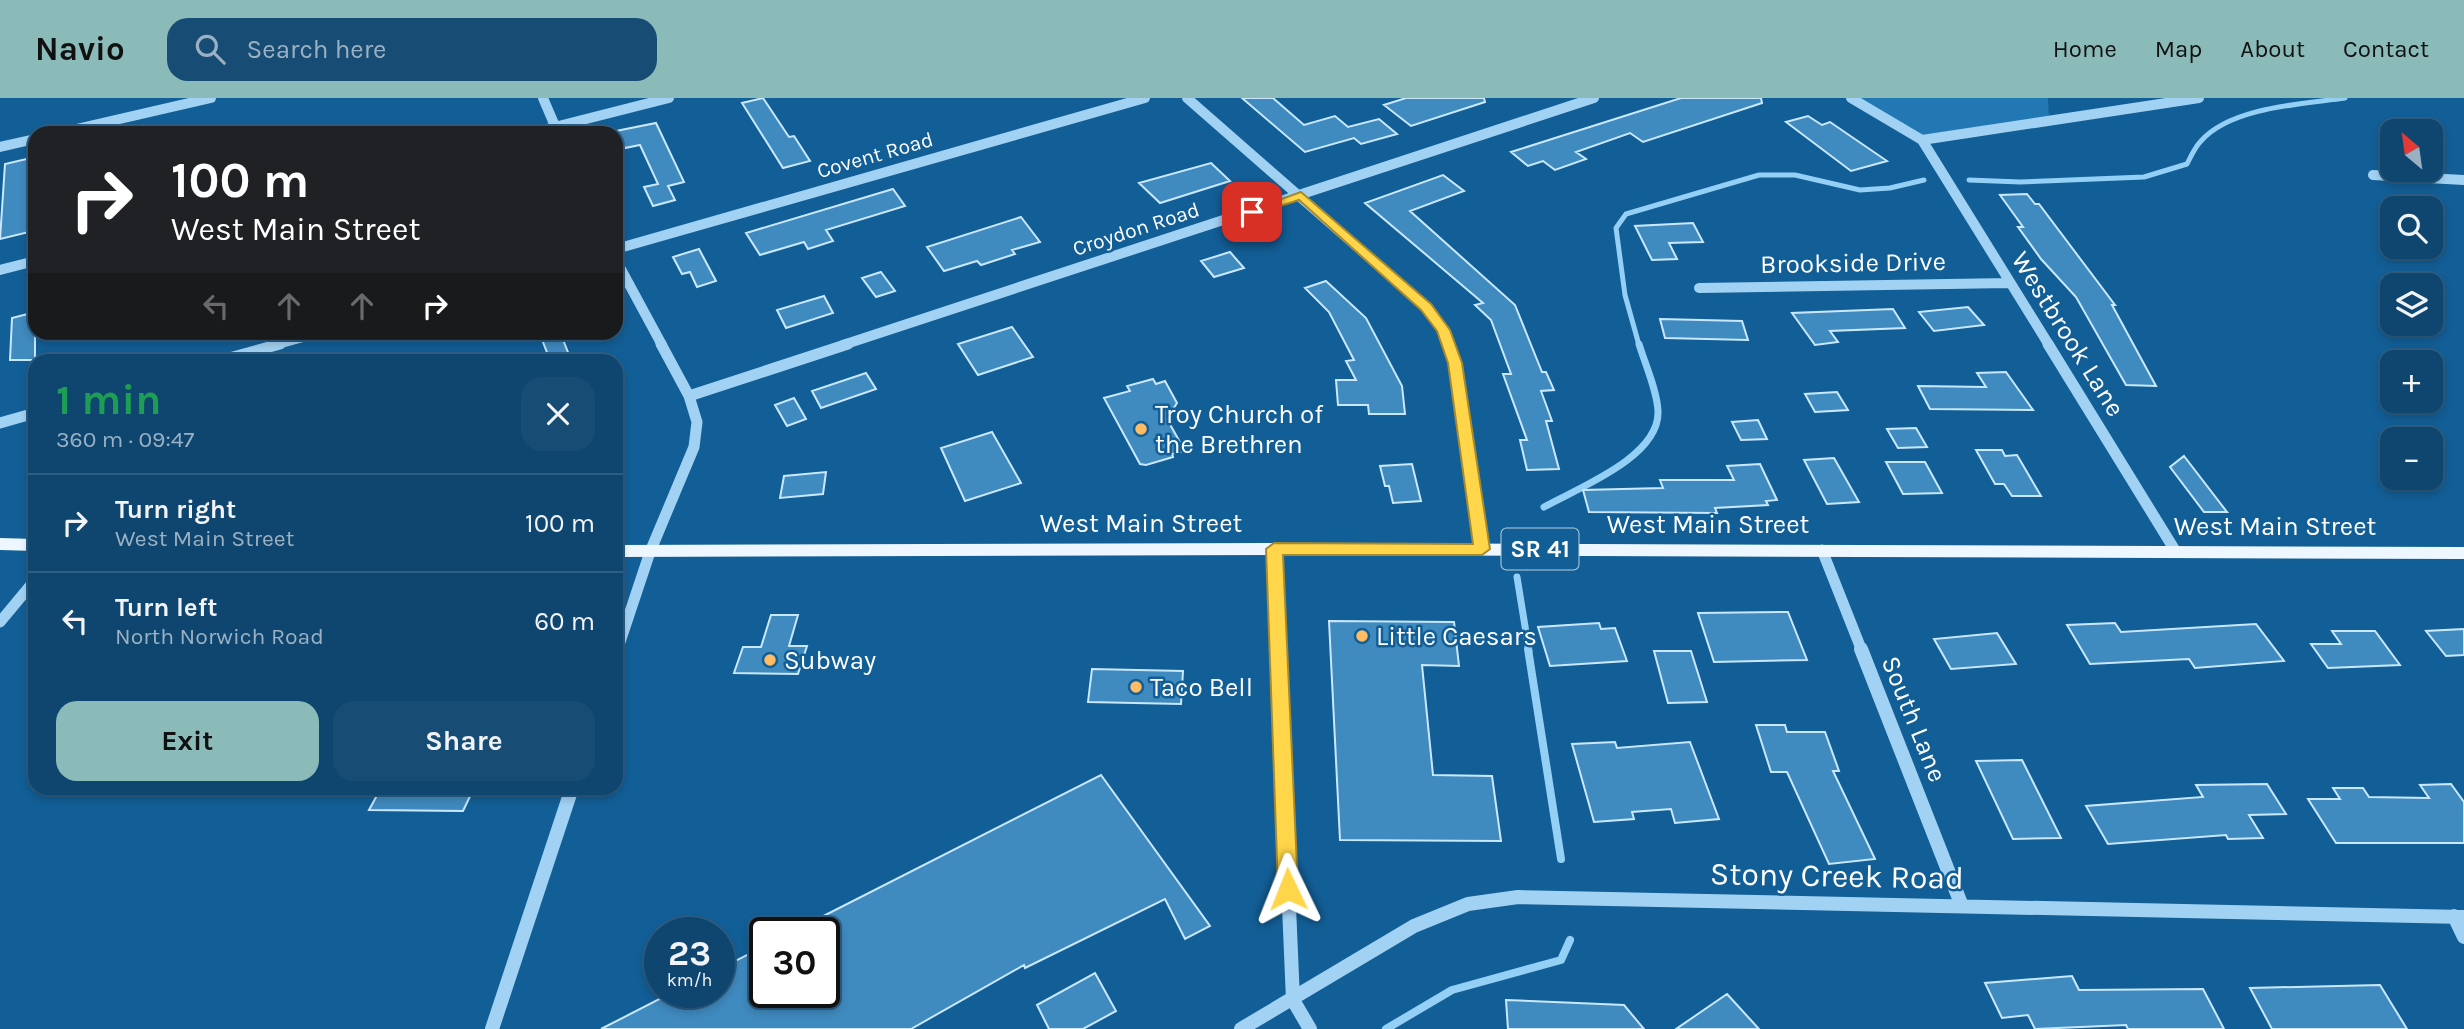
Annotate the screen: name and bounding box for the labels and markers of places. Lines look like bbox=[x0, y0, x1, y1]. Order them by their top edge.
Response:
pin bbox=[1222, 182, 1282, 242]
place label: Troy Church of the Brethren bbox=[1155, 399, 1324, 460]
marker: Troy Church of the Brethren bbox=[1133, 421, 1149, 437]
place label: Little Caesars bbox=[1376, 621, 1537, 652]
marker: Little Caesars bbox=[1354, 628, 1370, 644]
place label: Subway bbox=[784, 645, 876, 676]
marker: Subway bbox=[762, 652, 778, 668]
place label: Taco Bell bbox=[1150, 672, 1253, 703]
marker: Taco Bell bbox=[1128, 679, 1144, 695]

